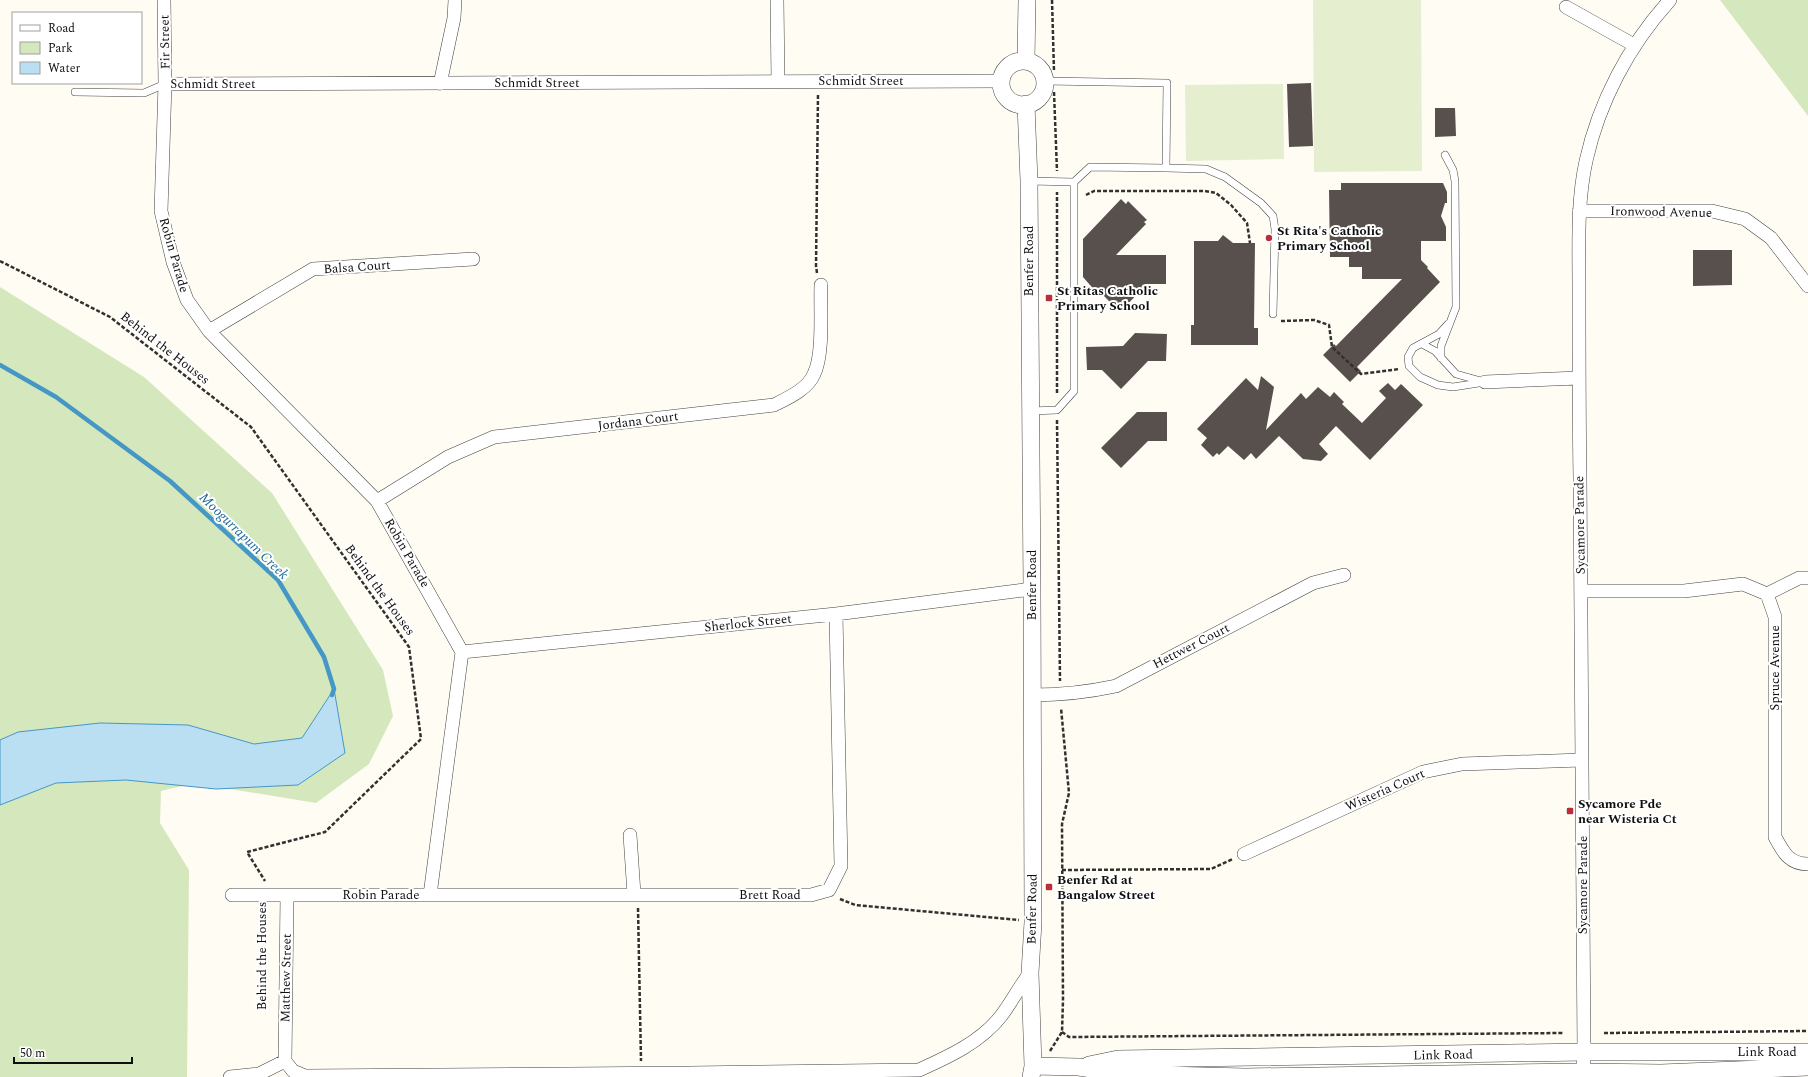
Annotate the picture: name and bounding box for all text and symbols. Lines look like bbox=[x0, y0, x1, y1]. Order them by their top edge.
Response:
legend bbox=[12, 12, 142, 84]
street label: Fir Street bbox=[155, 14, 175, 69]
text: Road bbox=[48, 19, 75, 38]
text: Park bbox=[48, 39, 73, 58]
text: Water bbox=[48, 59, 80, 78]
street label: Schmidt Street bbox=[818, 71, 904, 91]
street label: Schmidt Street bbox=[494, 73, 580, 93]
street label: Schmidt Street bbox=[170, 74, 256, 94]
street label: Ironwood Avenue bbox=[1610, 201, 1712, 223]
street label: Robin Parade bbox=[154, 215, 194, 295]
place label: St Rita's Catholic Primary School bbox=[1277, 221, 1381, 256]
street label: Benfer Road bbox=[1019, 226, 1039, 296]
marker: St Rita's Catholic Primary School bbox=[1264, 233, 1274, 243]
street label: Balsa Court bbox=[323, 255, 392, 279]
place label: St Ritas Catholic Primary School bbox=[1057, 281, 1158, 316]
marker: St Ritas Catholic Primary School bbox=[1044, 293, 1054, 303]
street label: Behind the Houses bbox=[116, 307, 214, 389]
street label: Jordana Court bbox=[596, 406, 680, 436]
street label: Sycamore Parade bbox=[1569, 476, 1591, 574]
water label: Moogurrapum Creek bbox=[194, 488, 294, 585]
street label: Robin Parade bbox=[379, 515, 435, 591]
street label: Behind the Houses bbox=[340, 540, 420, 640]
street label: Benfer Road bbox=[1022, 550, 1042, 620]
street label: Sherlock Street bbox=[703, 608, 793, 638]
street label: Hettwer Court bbox=[1149, 618, 1233, 674]
street label: Spruce Avenue bbox=[1765, 625, 1785, 711]
street label: Wisteria Court bbox=[1342, 763, 1428, 817]
place label: Sycamore Pde near Wisteria Ct bbox=[1578, 794, 1677, 829]
marker: Sycamore Pde near Wisteria Ct bbox=[1565, 806, 1575, 816]
street label: Sycamore Parade bbox=[1573, 836, 1593, 934]
place label: Benfer Rd at Bangalow Street bbox=[1057, 870, 1155, 905]
street label: Benfer Road bbox=[1021, 873, 1043, 945]
marker: Benfer Rd at Bangalow Street bbox=[1044, 882, 1054, 892]
street label: Robin Parade bbox=[342, 885, 420, 905]
street label: Brett Road bbox=[739, 885, 801, 905]
street label: Behind the Houses bbox=[252, 902, 272, 1010]
street label: Matthew Street bbox=[275, 933, 297, 1023]
scale bar bbox=[14, 1039, 132, 1065]
street label: Link Road bbox=[1737, 1042, 1797, 1062]
text: 50 m bbox=[20, 1044, 45, 1063]
street label: Link Road bbox=[1413, 1044, 1473, 1066]

